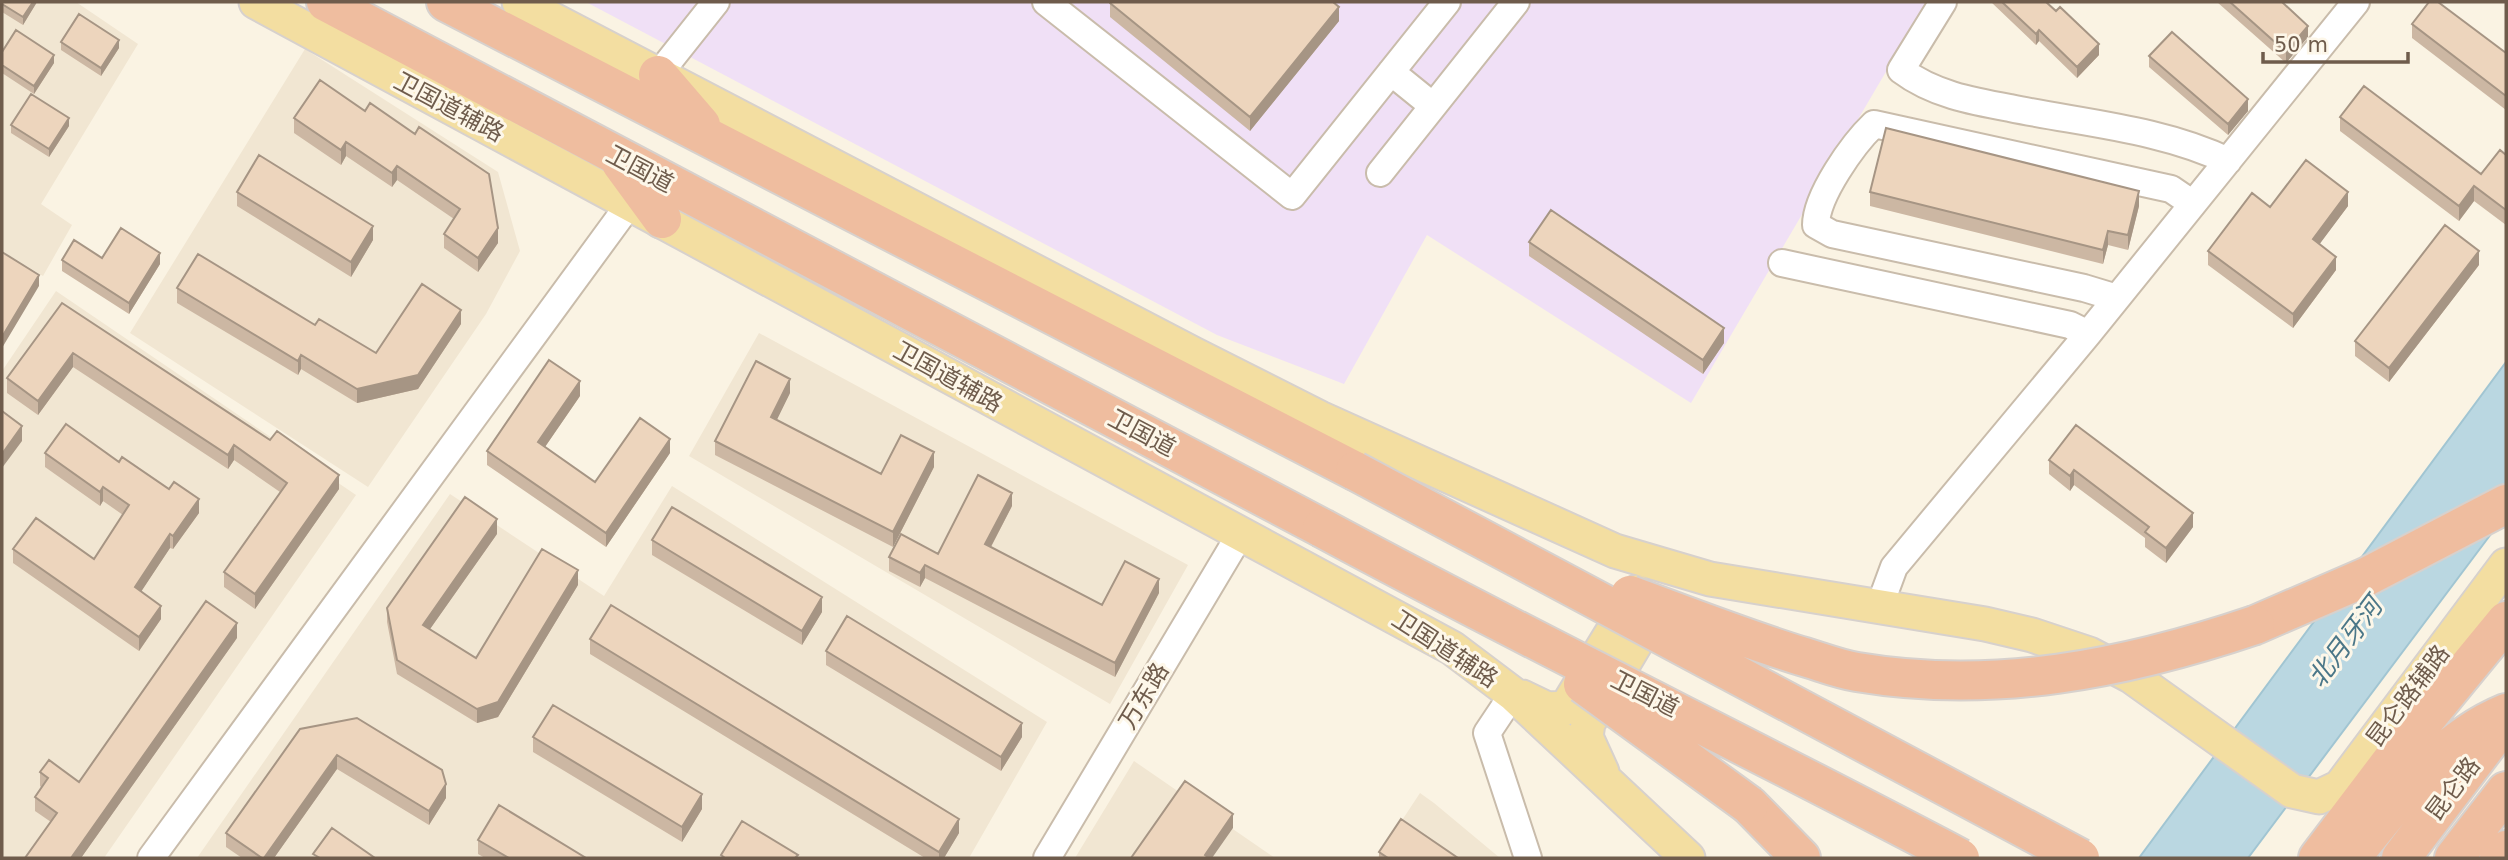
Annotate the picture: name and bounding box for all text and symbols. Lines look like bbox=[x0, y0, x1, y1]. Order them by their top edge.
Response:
scale bar bbox=[2263, 21, 2408, 65]
text: 50 m bbox=[2274, 33, 2328, 57]
street label: 卫国道辅路 bbox=[389, 66, 509, 148]
street label: 卫国道 bbox=[602, 140, 678, 198]
street label: 卫国道辅路 bbox=[889, 336, 1007, 418]
street label: 卫国道 bbox=[1104, 404, 1180, 462]
water label: 北月牙河 bbox=[2302, 587, 2391, 693]
street label: 卫国道辅路 bbox=[1387, 605, 1503, 693]
street label: 昆仑路辅路 bbox=[2361, 640, 2455, 752]
street label: 万东路 bbox=[1113, 658, 1175, 734]
street label: 卫国道 bbox=[1607, 665, 1683, 723]
street label: 昆仑路 bbox=[2420, 752, 2486, 826]

